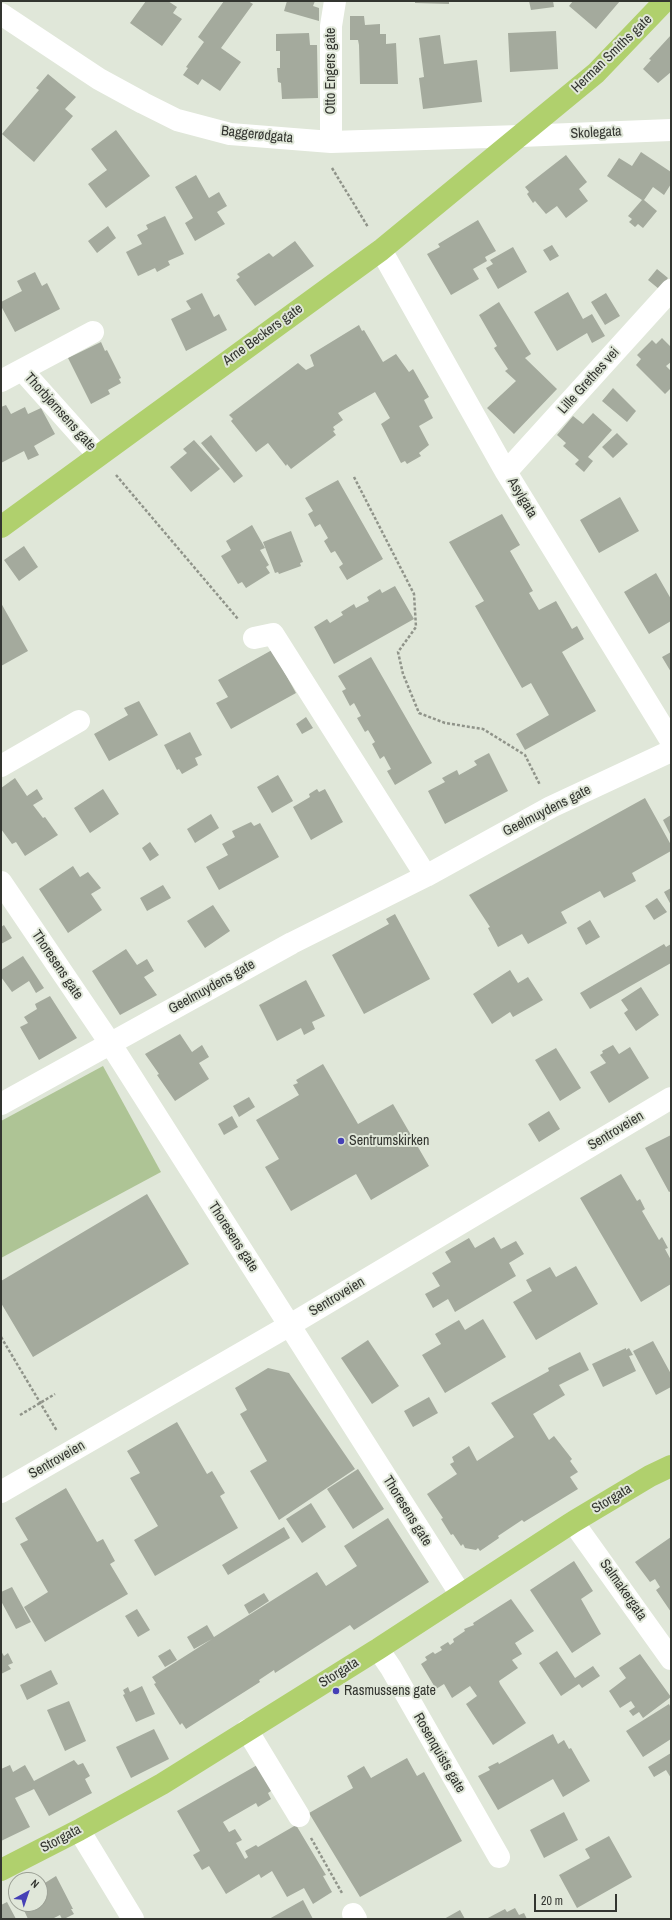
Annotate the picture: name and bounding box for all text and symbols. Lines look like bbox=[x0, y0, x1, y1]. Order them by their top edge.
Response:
street label: Herman Smiths gate bbox=[568, 11, 656, 97]
street label: Otto Engers gate bbox=[323, 28, 339, 114]
street label: Baggerødgata bbox=[220, 123, 294, 147]
street label: Skolegata bbox=[570, 123, 622, 143]
street label: Arne Beckers gate bbox=[220, 300, 306, 370]
street label: Lille Grethes vei bbox=[555, 344, 623, 418]
street label: Thorbjørnsens gate bbox=[21, 370, 99, 454]
street label: Asylgata bbox=[503, 475, 541, 521]
street label: Geelmuydens gate bbox=[500, 782, 594, 840]
street label: Thoresens gate bbox=[28, 927, 86, 1003]
street label: Geelmuydens gate bbox=[166, 956, 258, 1018]
street label: Sentroveien bbox=[585, 1108, 647, 1154]
place label: Sentrumskirken bbox=[349, 1133, 429, 1149]
marker: Sentrumskirken bbox=[336, 1136, 346, 1146]
street label: Thoresens gate bbox=[204, 1199, 262, 1275]
street label: Sentroveien bbox=[306, 1274, 368, 1320]
street label: Sentroveien bbox=[26, 1437, 88, 1483]
street label: Thoresens gate bbox=[379, 1473, 435, 1549]
street label: Storgata bbox=[589, 1481, 635, 1517]
street label: Salmakergata bbox=[596, 1556, 650, 1624]
street label: Storgata bbox=[316, 1654, 362, 1692]
place label: Rasmussens gate bbox=[344, 1683, 436, 1699]
marker: Rasmussens gate bbox=[331, 1686, 341, 1696]
street label: Rosenquists gate bbox=[409, 1710, 469, 1796]
street label: Storgata bbox=[38, 1821, 84, 1857]
north arrow bbox=[8, 1872, 48, 1912]
text: N bbox=[28, 1876, 42, 1891]
scale bar bbox=[536, 1886, 619, 1912]
text: 20 m bbox=[541, 1893, 563, 1909]

